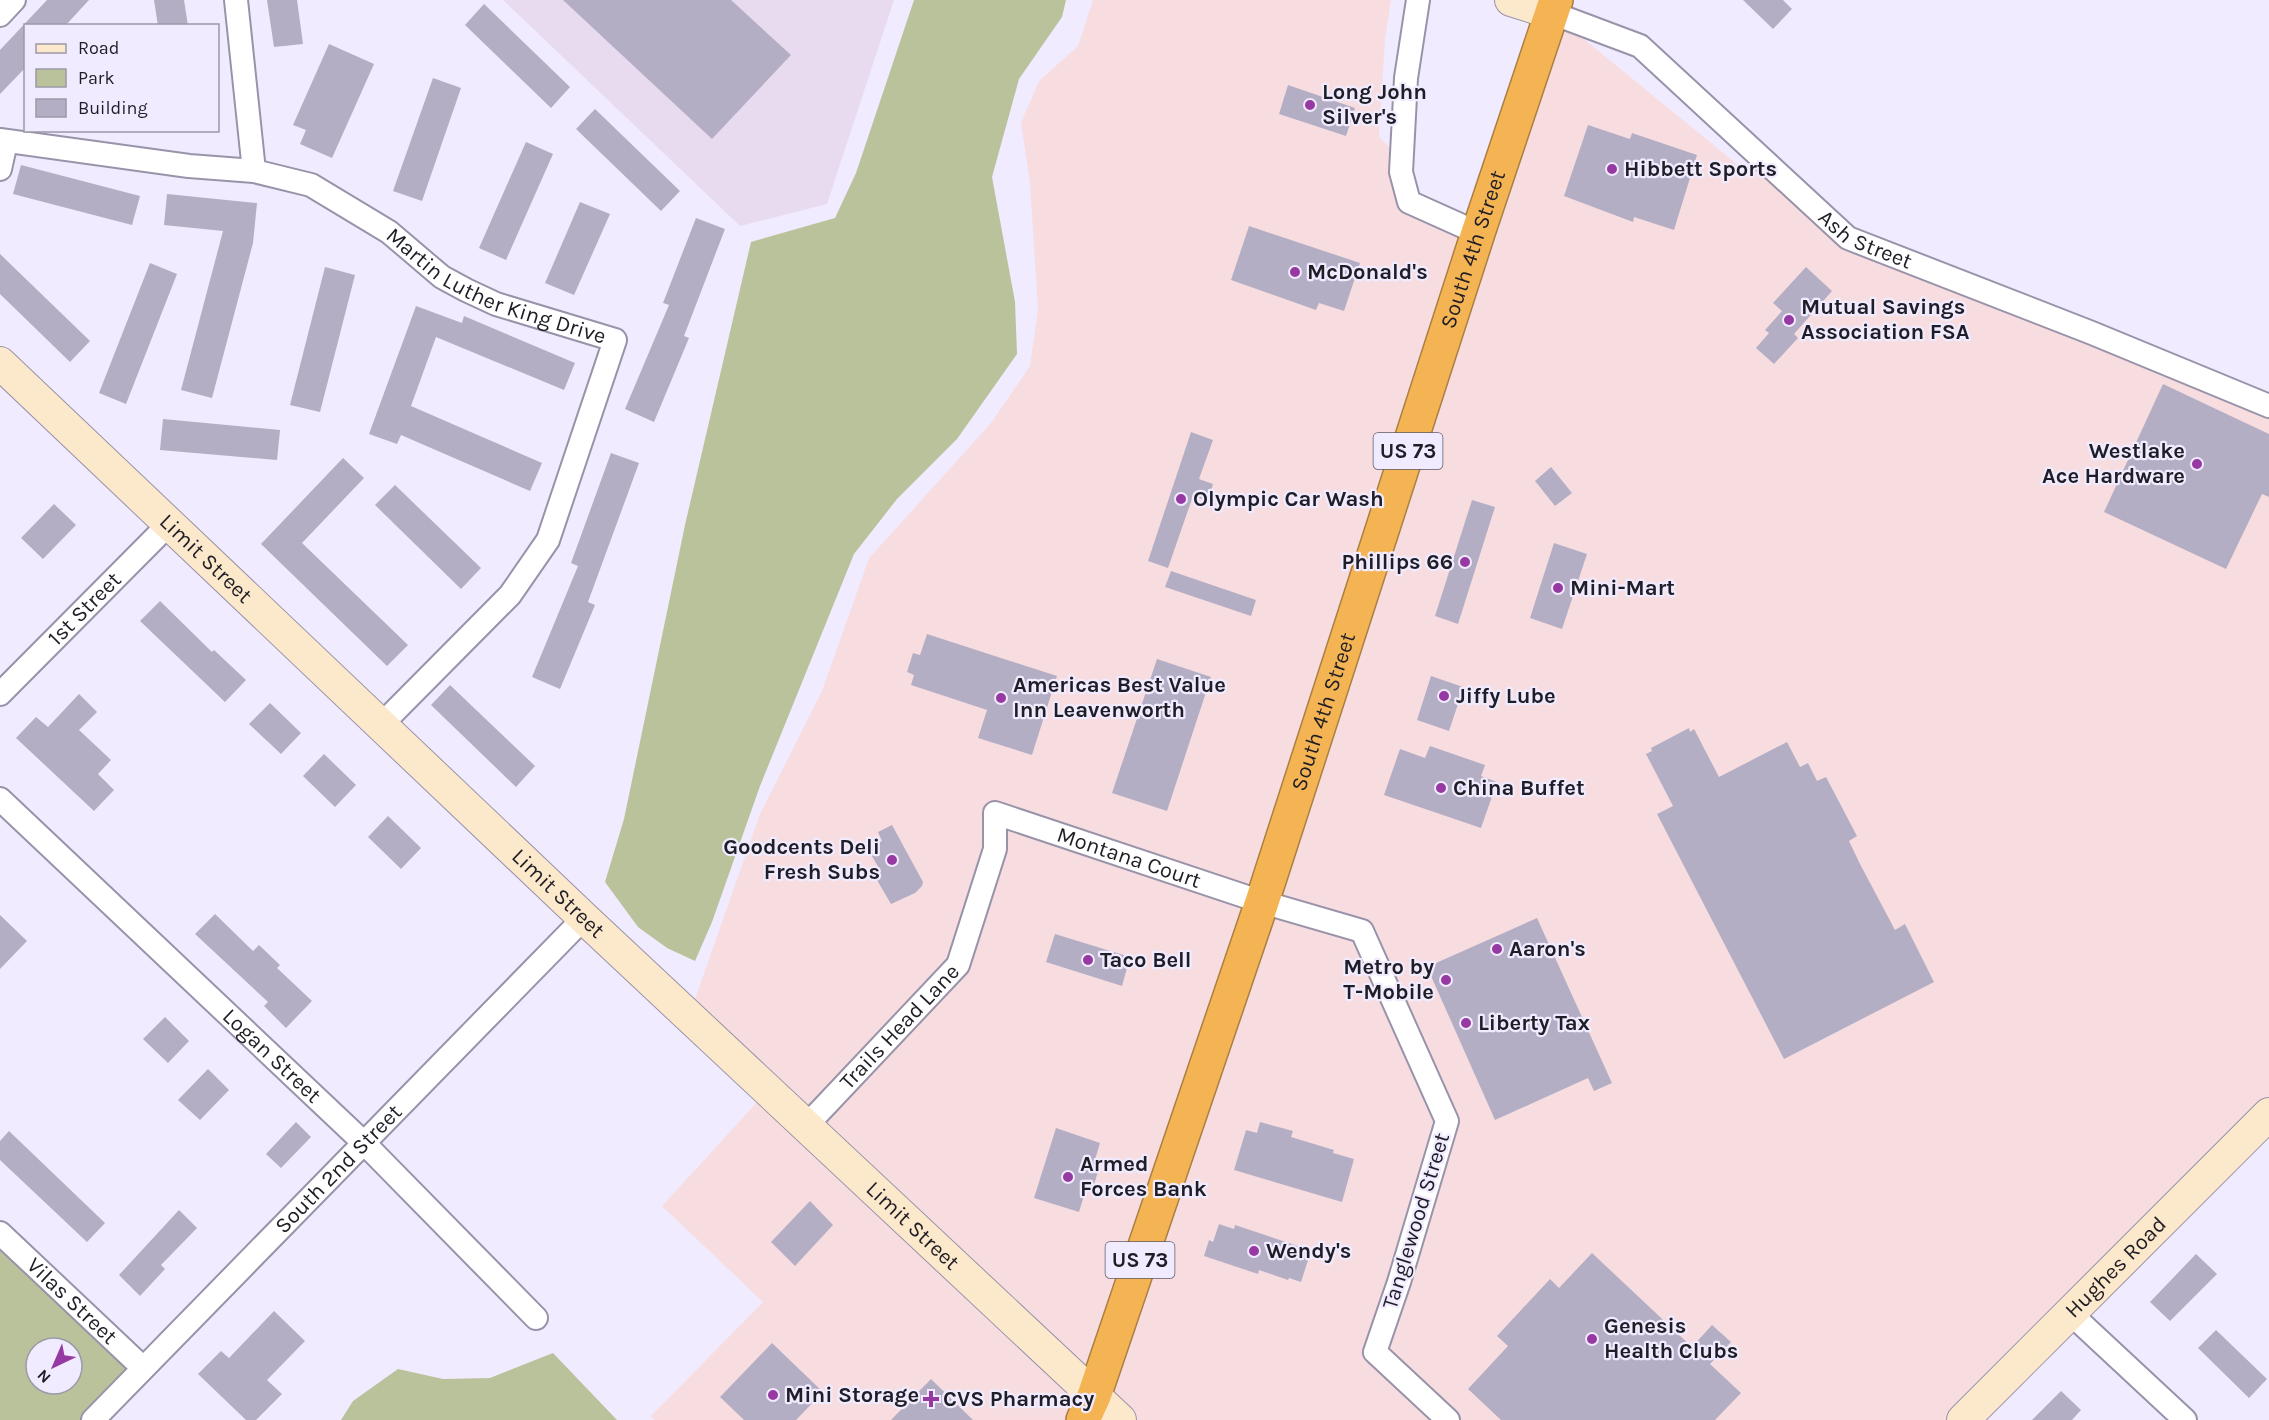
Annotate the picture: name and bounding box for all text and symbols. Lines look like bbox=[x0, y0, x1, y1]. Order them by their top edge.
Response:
legend bbox=[24, 24, 219, 132]
text: Road bbox=[78, 37, 119, 59]
text: Park bbox=[78, 67, 115, 89]
place label: Long John Silver's bbox=[1322, 79, 1427, 130]
text: Building bbox=[78, 97, 148, 119]
marker: Long John Silver's bbox=[1303, 98, 1317, 112]
place label: Hibbett Sports bbox=[1624, 156, 1777, 182]
marker: Hibbett Sports bbox=[1605, 162, 1619, 176]
street label: South 4th Street bbox=[1435, 167, 1511, 332]
street label: Ash Street bbox=[1813, 204, 1916, 275]
street label: Martin Luther King Drive bbox=[381, 222, 609, 350]
place label: McDonald's bbox=[1307, 259, 1428, 285]
marker: McDonald's bbox=[1288, 265, 1302, 279]
place label: Mutual Savings Association FSA bbox=[1801, 294, 1970, 345]
marker: Mutual Savings Association FSA bbox=[1782, 313, 1796, 327]
road number: US 73 bbox=[1374, 433, 1442, 469]
place label: Westlake Ace Hardware bbox=[2042, 438, 2185, 489]
marker: Westlake Ace Hardware bbox=[2190, 457, 2204, 471]
place label: Olympic Car Wash bbox=[1193, 486, 1384, 512]
marker: Olympic Car Wash bbox=[1174, 492, 1188, 506]
street label: Limit Street bbox=[154, 509, 258, 609]
place label: Phillips 66 bbox=[1341, 549, 1453, 575]
marker: Phillips 66 bbox=[1458, 555, 1472, 569]
street label: 1st Street bbox=[43, 567, 127, 651]
place label: Mini-Mart bbox=[1570, 575, 1675, 601]
marker: Mini-Mart bbox=[1551, 581, 1565, 595]
street label: South 4th Street bbox=[1286, 629, 1361, 794]
place label: Americas Best Value Inn Leavenworth bbox=[1013, 672, 1226, 723]
place label: Jiffy Lube bbox=[1456, 683, 1556, 709]
marker: Jiffy Lube bbox=[1437, 689, 1451, 703]
marker: Americas Best Value Inn Leavenworth bbox=[994, 691, 1008, 705]
place label: China Buffet bbox=[1453, 775, 1585, 801]
marker: China Buffet bbox=[1434, 781, 1448, 795]
street label: Montana Court bbox=[1054, 822, 1204, 894]
place label: Goodcents Deli Fresh Subs bbox=[723, 834, 880, 885]
street label: Limit Street bbox=[506, 843, 610, 943]
marker: Goodcents Deli Fresh Subs bbox=[885, 853, 899, 867]
place label: Aaron's bbox=[1509, 936, 1586, 962]
marker: Aaron's bbox=[1490, 942, 1504, 956]
place label: Taco Bell bbox=[1100, 947, 1191, 973]
marker: Taco Bell bbox=[1081, 953, 1095, 967]
place label: Metro by T-Mobile bbox=[1343, 954, 1434, 1005]
street label: Trails Head Lane bbox=[834, 959, 965, 1095]
marker: Metro by T-Mobile bbox=[1439, 973, 1453, 987]
street label: Logan Street bbox=[217, 1003, 326, 1109]
place label: Liberty Tax bbox=[1478, 1010, 1590, 1036]
marker: Liberty Tax bbox=[1459, 1016, 1473, 1030]
street label: South 2nd Street bbox=[270, 1099, 407, 1239]
street label: Tanglewood Street bbox=[1377, 1130, 1455, 1312]
place label: Armed Forces Bank bbox=[1080, 1151, 1207, 1202]
marker: Armed Forces Bank bbox=[1061, 1170, 1075, 1184]
street label: Limit Street bbox=[861, 1176, 965, 1276]
street label: Hughes Road bbox=[2060, 1211, 2172, 1323]
place label: Wendy's bbox=[1266, 1238, 1351, 1264]
road number: US 73 bbox=[1106, 1242, 1174, 1278]
marker: Wendy's bbox=[1247, 1244, 1261, 1258]
street label: Vilas Street bbox=[21, 1252, 123, 1350]
place label: Genesis Health Clubs bbox=[1604, 1313, 1738, 1364]
marker: Genesis Health Clubs bbox=[1585, 1332, 1599, 1346]
north arrow bbox=[24, 1336, 84, 1396]
text: N bbox=[33, 1366, 55, 1387]
place label: Mini Storage bbox=[785, 1382, 919, 1408]
place label: CVS Pharmacy bbox=[943, 1386, 1094, 1412]
marker: Mini Storage bbox=[766, 1388, 780, 1402]
marker: CVS Pharmacy bbox=[924, 1392, 938, 1406]

